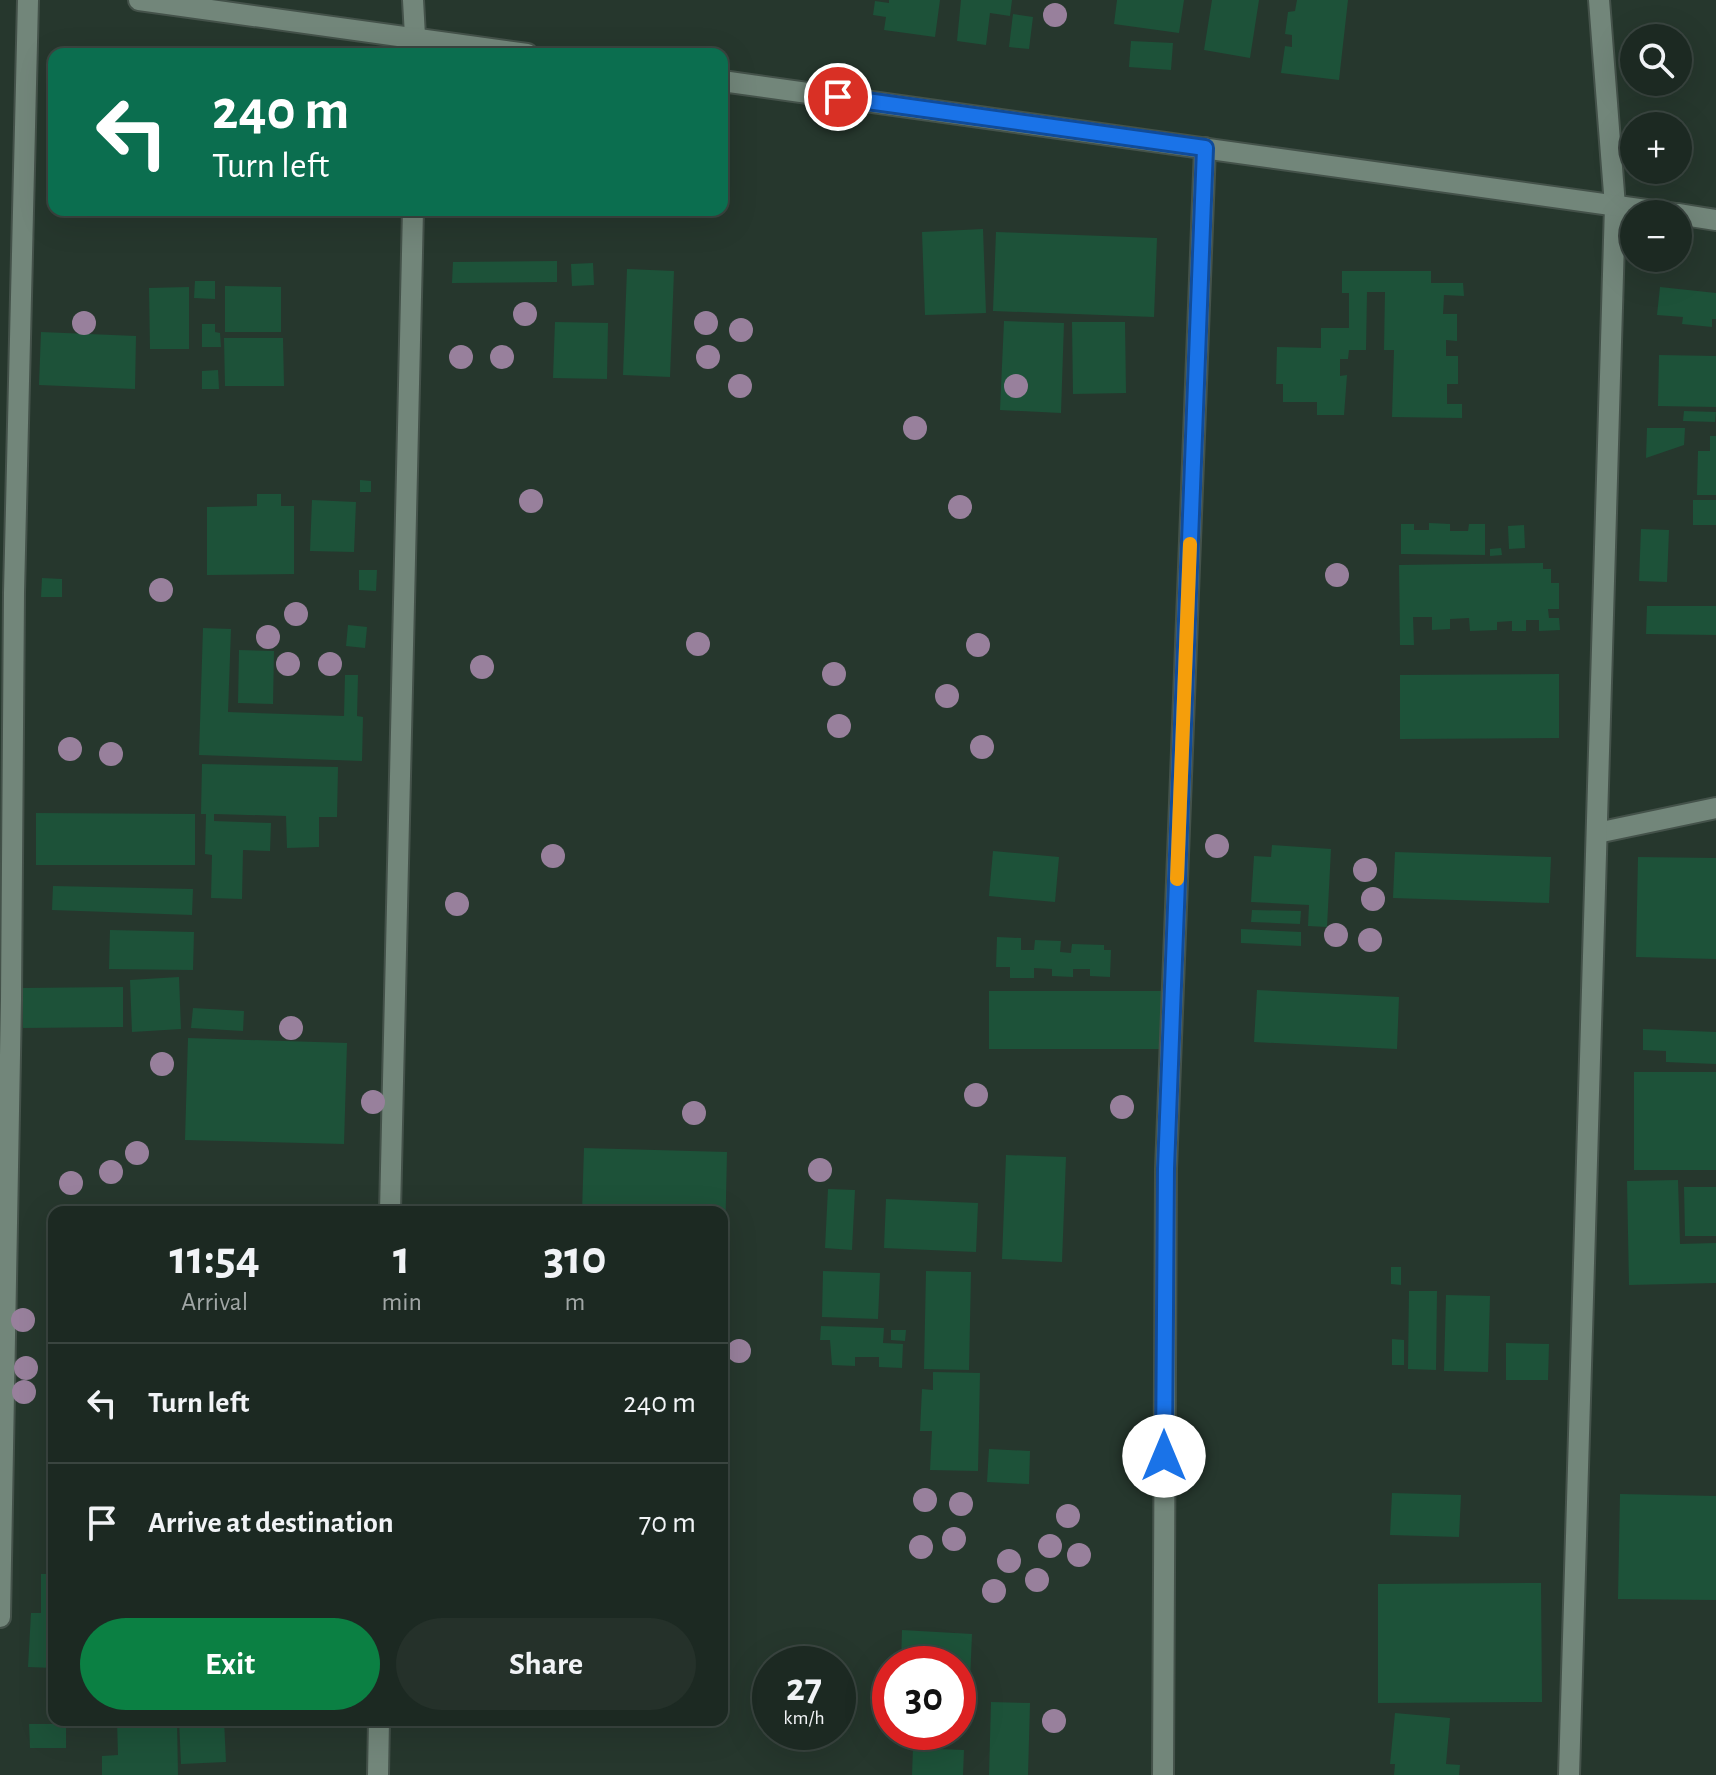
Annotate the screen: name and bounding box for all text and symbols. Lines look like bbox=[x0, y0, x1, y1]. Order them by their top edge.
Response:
map controls bbox=[1620, 24, 1692, 272]
button: search bbox=[1620, 24, 1692, 96]
pin bbox=[804, 63, 872, 131]
icon: arrive bbox=[816, 75, 860, 119]
icon: left bbox=[80, 80, 184, 184]
text: 240 m bbox=[212, 83, 349, 139]
button: + bbox=[1620, 112, 1692, 184]
text: Turn left bbox=[212, 148, 329, 184]
button: − bbox=[1620, 200, 1692, 272]
text: 11:54 bbox=[170, 1235, 260, 1283]
text: 1 bbox=[393, 1235, 410, 1283]
text: 310 bbox=[544, 1235, 606, 1283]
text: Arrival bbox=[181, 1289, 248, 1315]
text: min bbox=[381, 1289, 422, 1315]
text: m bbox=[565, 1289, 585, 1315]
icon: left bbox=[80, 1381, 124, 1425]
text: Turn left bbox=[148, 1388, 249, 1418]
text: 240 m bbox=[623, 1388, 696, 1418]
position arrow bbox=[1122, 1414, 1206, 1498]
icon: arrive bbox=[80, 1501, 124, 1545]
text: Arrive at destination bbox=[148, 1508, 394, 1538]
text: 70 m bbox=[639, 1508, 696, 1538]
button: Exit bbox=[80, 1618, 380, 1710]
button: Share bbox=[396, 1618, 696, 1710]
speed limit sign: 30 bbox=[872, 1646, 976, 1750]
text: 27 bbox=[786, 1668, 822, 1708]
text: km/h bbox=[783, 1708, 825, 1728]

